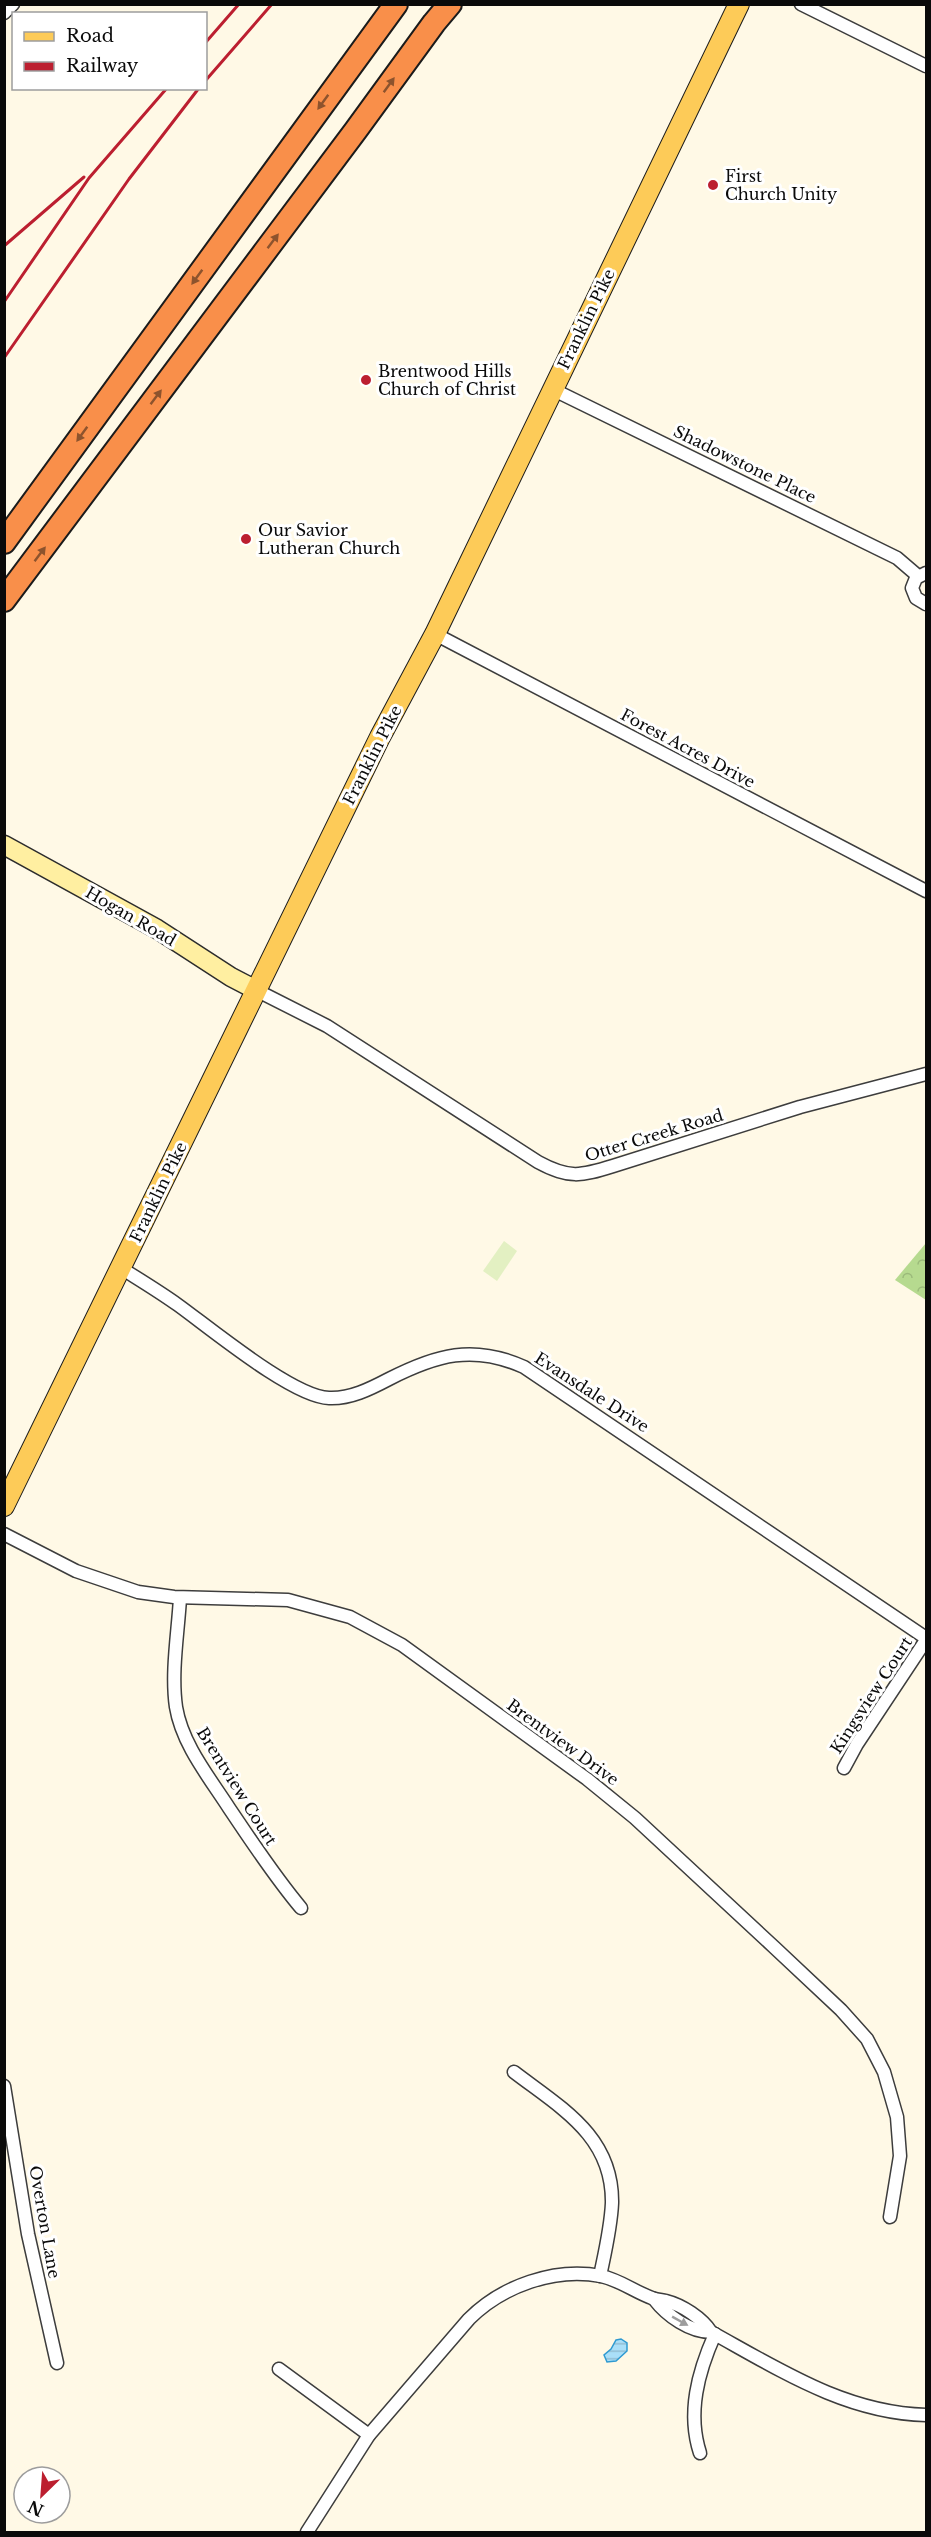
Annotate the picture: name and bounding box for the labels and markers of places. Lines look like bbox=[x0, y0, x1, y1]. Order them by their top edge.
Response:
place label: First Church Unity bbox=[725, 166, 838, 204]
marker: First Church Unity bbox=[706, 178, 720, 192]
place label: Brentwood Hills Church of Christ bbox=[378, 361, 516, 399]
marker: Brentwood Hills Church of Christ bbox=[359, 373, 373, 387]
place label: Our Savior Lutheran Church bbox=[258, 520, 400, 558]
marker: Our Savior Lutheran Church bbox=[239, 532, 253, 546]

